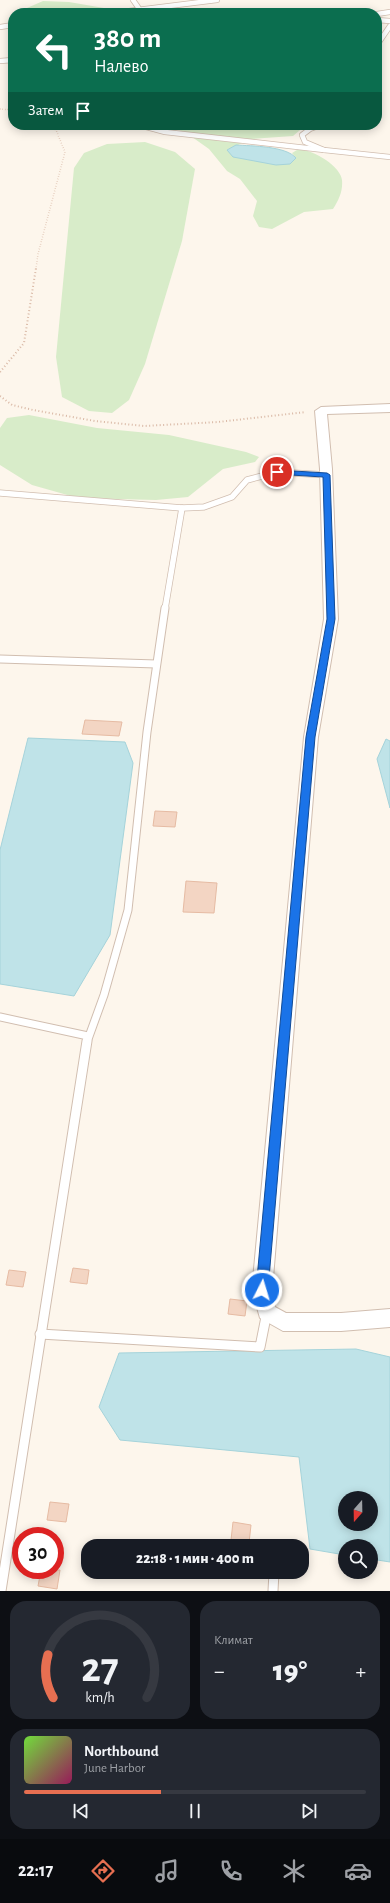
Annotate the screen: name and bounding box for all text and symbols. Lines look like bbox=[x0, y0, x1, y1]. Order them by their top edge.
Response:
icon: left bbox=[28, 24, 80, 76]
text: 380 m bbox=[94, 25, 161, 53]
text: Налево bbox=[94, 58, 148, 76]
icon: arrive bbox=[72, 100, 94, 122]
text: Затем bbox=[28, 103, 64, 118]
pin bbox=[260, 455, 294, 489]
icon: arrive bbox=[266, 461, 288, 483]
position arrow bbox=[241, 1269, 283, 1311]
north arrow bbox=[338, 1491, 378, 1531]
map controls bbox=[338, 1491, 378, 1579]
speed limit sign: 30 bbox=[12, 1527, 64, 1579]
button: search bbox=[338, 1539, 378, 1579]
text: 22:18 · 1 мин · 400 m bbox=[136, 1551, 254, 1566]
text: Климат bbox=[214, 1634, 253, 1647]
text: 27 bbox=[81, 1648, 119, 1689]
text: 19° bbox=[273, 1656, 307, 1686]
text: − bbox=[214, 1660, 225, 1682]
text: + bbox=[355, 1660, 366, 1682]
text: km/h bbox=[85, 1691, 115, 1705]
text: Northbound bbox=[84, 1744, 159, 1759]
text: June Harbor bbox=[84, 1762, 145, 1775]
icon: previous bbox=[70, 1800, 92, 1822]
icon: pause bbox=[184, 1800, 206, 1822]
icon: next bbox=[298, 1800, 320, 1822]
icon: directions bbox=[89, 1857, 117, 1885]
icon: music bbox=[153, 1857, 181, 1885]
icon: phone bbox=[217, 1857, 245, 1885]
icon: climate bbox=[280, 1857, 308, 1885]
icon: car bbox=[344, 1857, 372, 1885]
text: 22:17 bbox=[18, 1862, 53, 1880]

